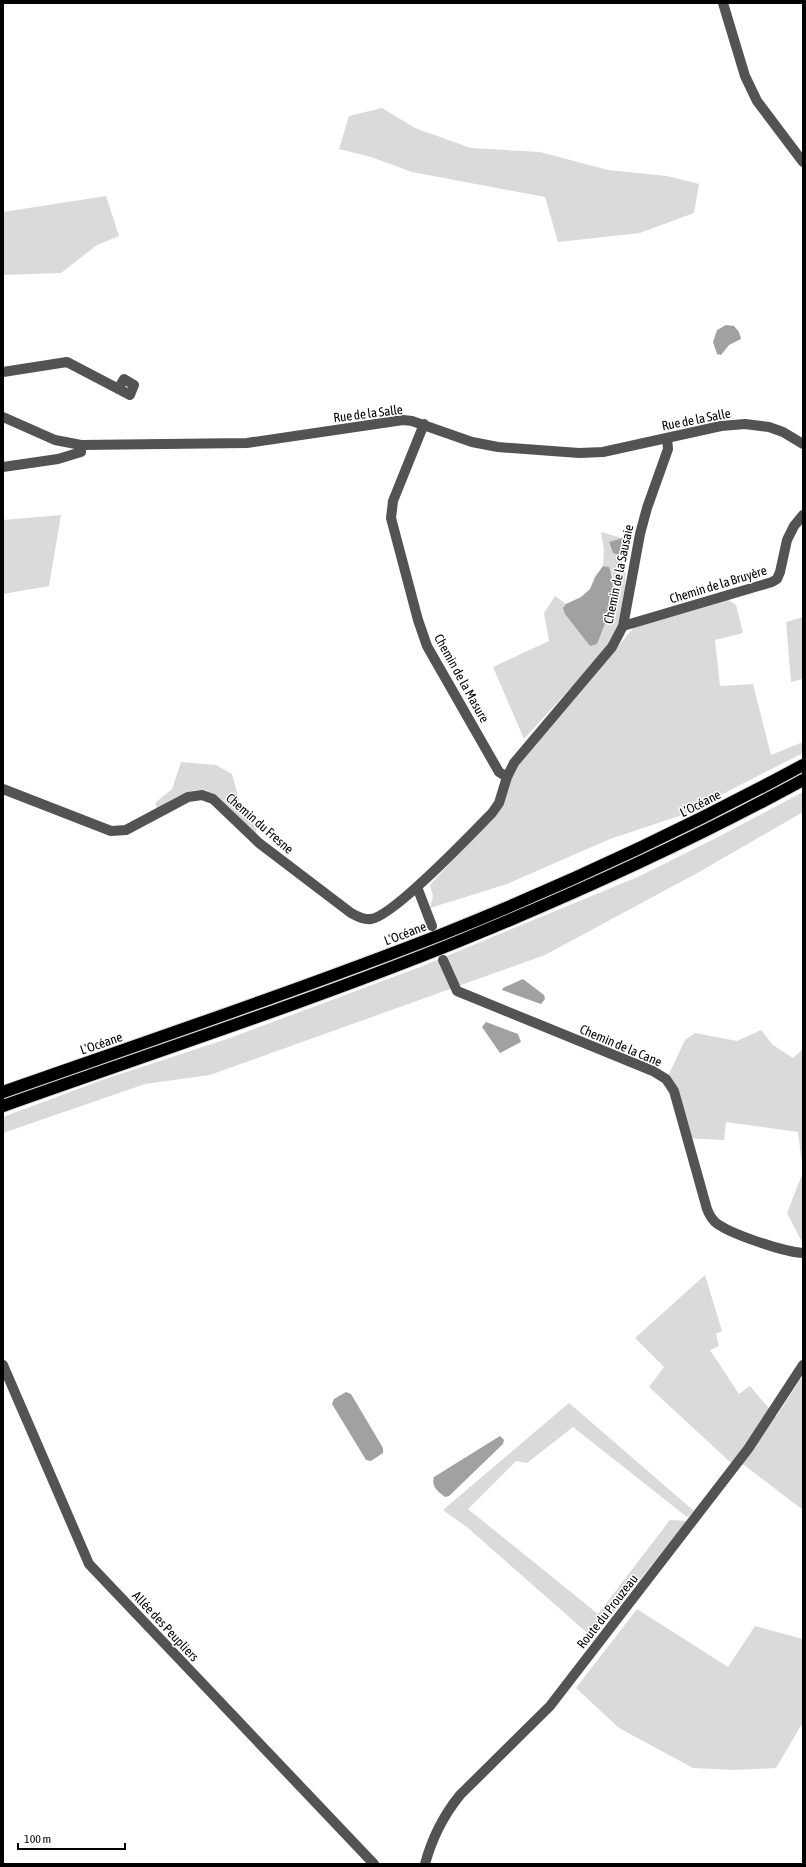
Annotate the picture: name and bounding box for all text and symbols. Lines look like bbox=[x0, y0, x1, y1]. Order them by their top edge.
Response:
street label: Rue de la Salle bbox=[333, 402, 404, 425]
street label: Rue de la Salle bbox=[660, 405, 732, 434]
street label: Chemin de la Sausaie bbox=[601, 523, 636, 625]
street label: Chemin de la Bruyère bbox=[668, 563, 769, 606]
street label: Chemin de la Masure bbox=[431, 631, 492, 725]
street label: L’Océane bbox=[677, 787, 723, 820]
street label: Chemin du Fresne bbox=[223, 790, 296, 857]
street label: L’Océane bbox=[382, 919, 428, 948]
street label: Chemin de la Cane bbox=[578, 1021, 664, 1070]
street label: L’Océane bbox=[78, 1029, 124, 1058]
street label: Route du Prouzeau bbox=[574, 1571, 641, 1651]
street label: Allée des Peupliers bbox=[129, 1588, 202, 1665]
scale bar bbox=[18, 1825, 125, 1851]
text: 100 m bbox=[24, 1832, 51, 1846]

